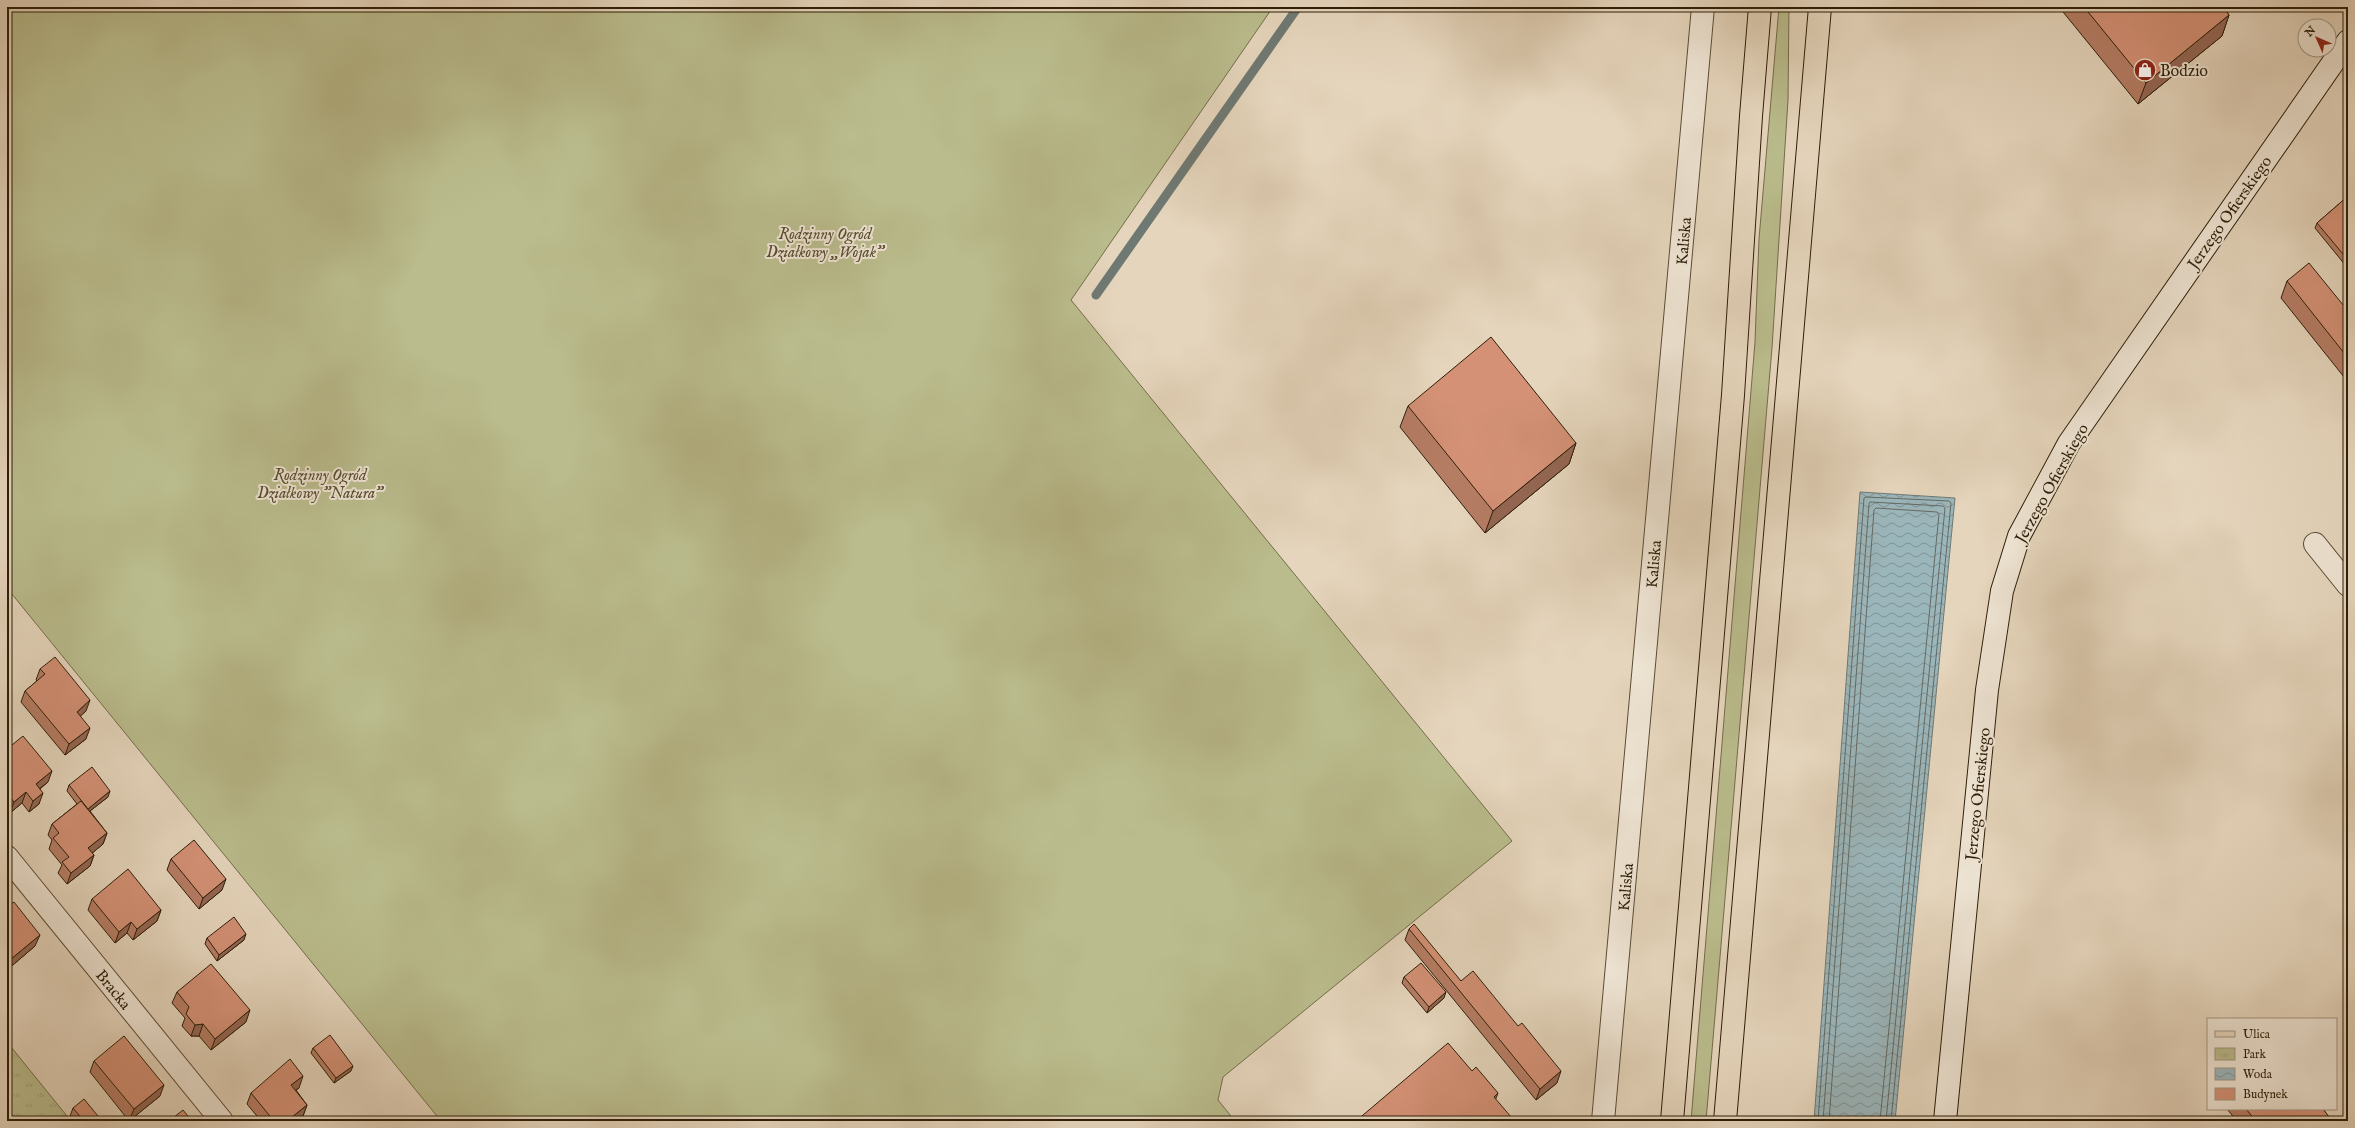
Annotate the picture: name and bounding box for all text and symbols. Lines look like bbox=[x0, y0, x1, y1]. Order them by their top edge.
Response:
north arrow bbox=[2297, 18, 2337, 58]
text: N bbox=[2302, 23, 2319, 41]
shop icon: Bodzio bbox=[2132, 57, 2158, 83]
place label: Bodzio bbox=[2160, 62, 2208, 82]
street label: Jerzego Ofierskiego bbox=[2183, 152, 2277, 275]
street label: Kaliska bbox=[1673, 216, 1697, 266]
park label: Rodzinny Ogród Działkowy „Wojak” bbox=[766, 225, 886, 263]
street label: Jerzego Ofierskiego bbox=[2011, 420, 2094, 549]
park label: Rodzinny Ogród Działkowy "Natura" bbox=[257, 466, 385, 504]
street label: Kaliska bbox=[1643, 539, 1667, 589]
street label: Jerzego Ofierskiego bbox=[1962, 726, 1996, 864]
street label: Kaliska bbox=[1615, 862, 1639, 912]
street label: Bracka bbox=[90, 966, 135, 1014]
legend bbox=[2207, 1018, 2337, 1110]
text: Ulica bbox=[2243, 1027, 2271, 1042]
text: Park bbox=[2243, 1047, 2266, 1062]
text: Woda bbox=[2243, 1067, 2273, 1082]
text: Budynek bbox=[2243, 1087, 2288, 1102]

